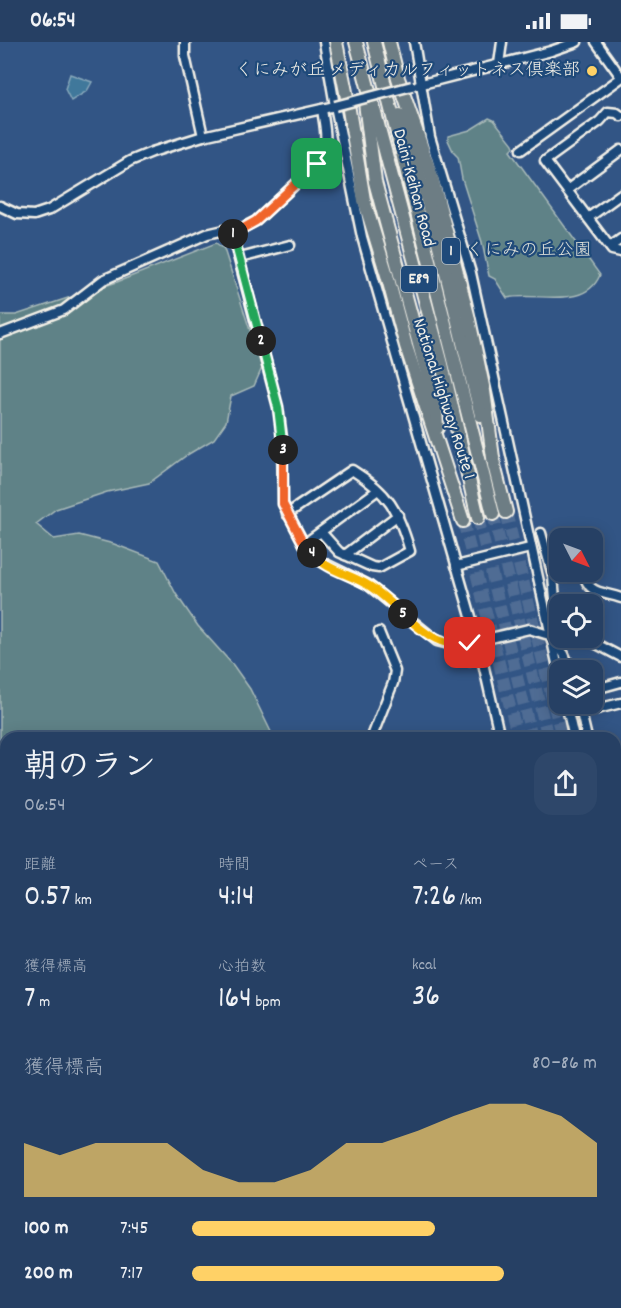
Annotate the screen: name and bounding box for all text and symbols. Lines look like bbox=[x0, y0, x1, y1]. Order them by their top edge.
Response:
text: 06:54 bbox=[30, 6, 76, 37]
place label: くにみが丘 メディカルフィットネス倶楽部 bbox=[235, 59, 580, 84]
marker: くにみが丘 メディカルフィットネス倶楽部 bbox=[585, 64, 599, 78]
street label: Daini-Keihan Road bbox=[385, 126, 441, 250]
pin bbox=[291, 138, 342, 189]
icon: arrive bbox=[300, 147, 333, 180]
pin: 1 bbox=[218, 219, 248, 249]
text: 1 bbox=[231, 222, 235, 245]
road number: 1 bbox=[442, 238, 460, 264]
park label: くにみの丘公園 bbox=[466, 239, 592, 264]
road number: E89 bbox=[401, 266, 437, 292]
street label: National Highway Route 1 bbox=[405, 315, 481, 483]
pin: 2 bbox=[246, 326, 276, 356]
text: 2 bbox=[258, 329, 265, 352]
pin: 3 bbox=[268, 435, 298, 465]
text: 3 bbox=[279, 438, 287, 461]
north arrow bbox=[549, 528, 603, 582]
map controls bbox=[549, 528, 603, 714]
pin: 4 bbox=[297, 538, 327, 568]
text: 4 bbox=[309, 541, 315, 564]
button: locate bbox=[549, 594, 603, 648]
pin: 5 bbox=[388, 599, 418, 629]
text: 5 bbox=[399, 602, 407, 625]
pin bbox=[444, 617, 495, 668]
icon: check bbox=[453, 626, 486, 659]
button: layers bbox=[549, 660, 603, 714]
text: 朝のラン bbox=[24, 746, 156, 793]
button: share bbox=[534, 752, 597, 815]
text: 06:54 bbox=[24, 792, 66, 820]
text: 距離 bbox=[24, 854, 56, 877]
text: 時間 bbox=[218, 854, 250, 877]
text: ペース bbox=[412, 854, 459, 877]
text: 0.57 bbox=[24, 877, 71, 920]
text: 4:14 bbox=[218, 877, 254, 920]
text: 7:26 bbox=[412, 877, 456, 920]
text: km bbox=[71, 889, 92, 912]
text: /km bbox=[456, 889, 482, 912]
text: kcal bbox=[412, 954, 436, 977]
text: 獲得標高 bbox=[24, 956, 88, 979]
text: 心拍数 bbox=[218, 956, 266, 979]
text: 36 bbox=[412, 977, 440, 1020]
text: 7 bbox=[24, 979, 36, 1022]
text: 164 bbox=[218, 979, 252, 1022]
text: m bbox=[36, 991, 50, 1014]
text: bpm bbox=[252, 991, 281, 1014]
text: 80–86 m bbox=[532, 1050, 597, 1078]
text: 獲得標高 bbox=[24, 1055, 104, 1083]
text: 100 m bbox=[24, 1215, 69, 1243]
text: 7:45 bbox=[120, 1215, 149, 1243]
text: 200 m bbox=[24, 1260, 73, 1288]
text: 7:17 bbox=[120, 1260, 143, 1288]

